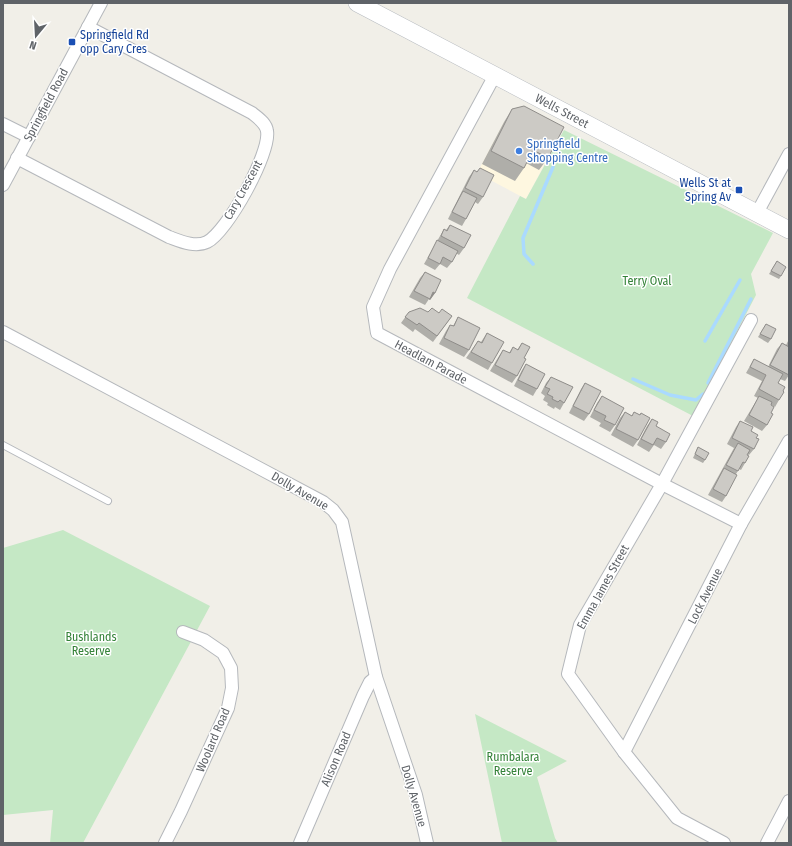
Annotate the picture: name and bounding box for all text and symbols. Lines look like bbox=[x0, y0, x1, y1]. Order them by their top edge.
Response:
north arrow bbox=[16, 16, 56, 56]
place label: Springfield Rd opp Cary Cres bbox=[80, 28, 149, 56]
marker: Springfield Rd opp Cary Cres bbox=[67, 37, 77, 47]
text: N bbox=[28, 38, 38, 52]
street label: Springfield Road bbox=[21, 66, 71, 144]
street label: Wells Street bbox=[533, 91, 591, 131]
place label: Springfield Shopping Centre bbox=[527, 137, 608, 165]
marker: Springfield Shopping Centre bbox=[514, 146, 524, 156]
street label: Cary Crescent bbox=[221, 158, 265, 222]
place label: Wells St at Spring Av bbox=[679, 176, 732, 204]
marker: Wells St at Spring Av bbox=[734, 185, 744, 195]
park label: Terry Oval bbox=[622, 274, 672, 288]
street label: Headlam Parade bbox=[392, 337, 470, 387]
street label: Dolly Avenue bbox=[269, 469, 331, 513]
street label: Emma James Street bbox=[574, 542, 632, 632]
street label: Lock Avenue bbox=[685, 566, 725, 626]
park label: Bushlands Reserve bbox=[65, 630, 117, 658]
street label: Woolard Road bbox=[193, 706, 233, 774]
street label: Alison Road bbox=[318, 730, 354, 788]
park label: Rumbalara Reserve bbox=[487, 750, 540, 778]
street label: Dolly Avenue bbox=[398, 763, 430, 829]

